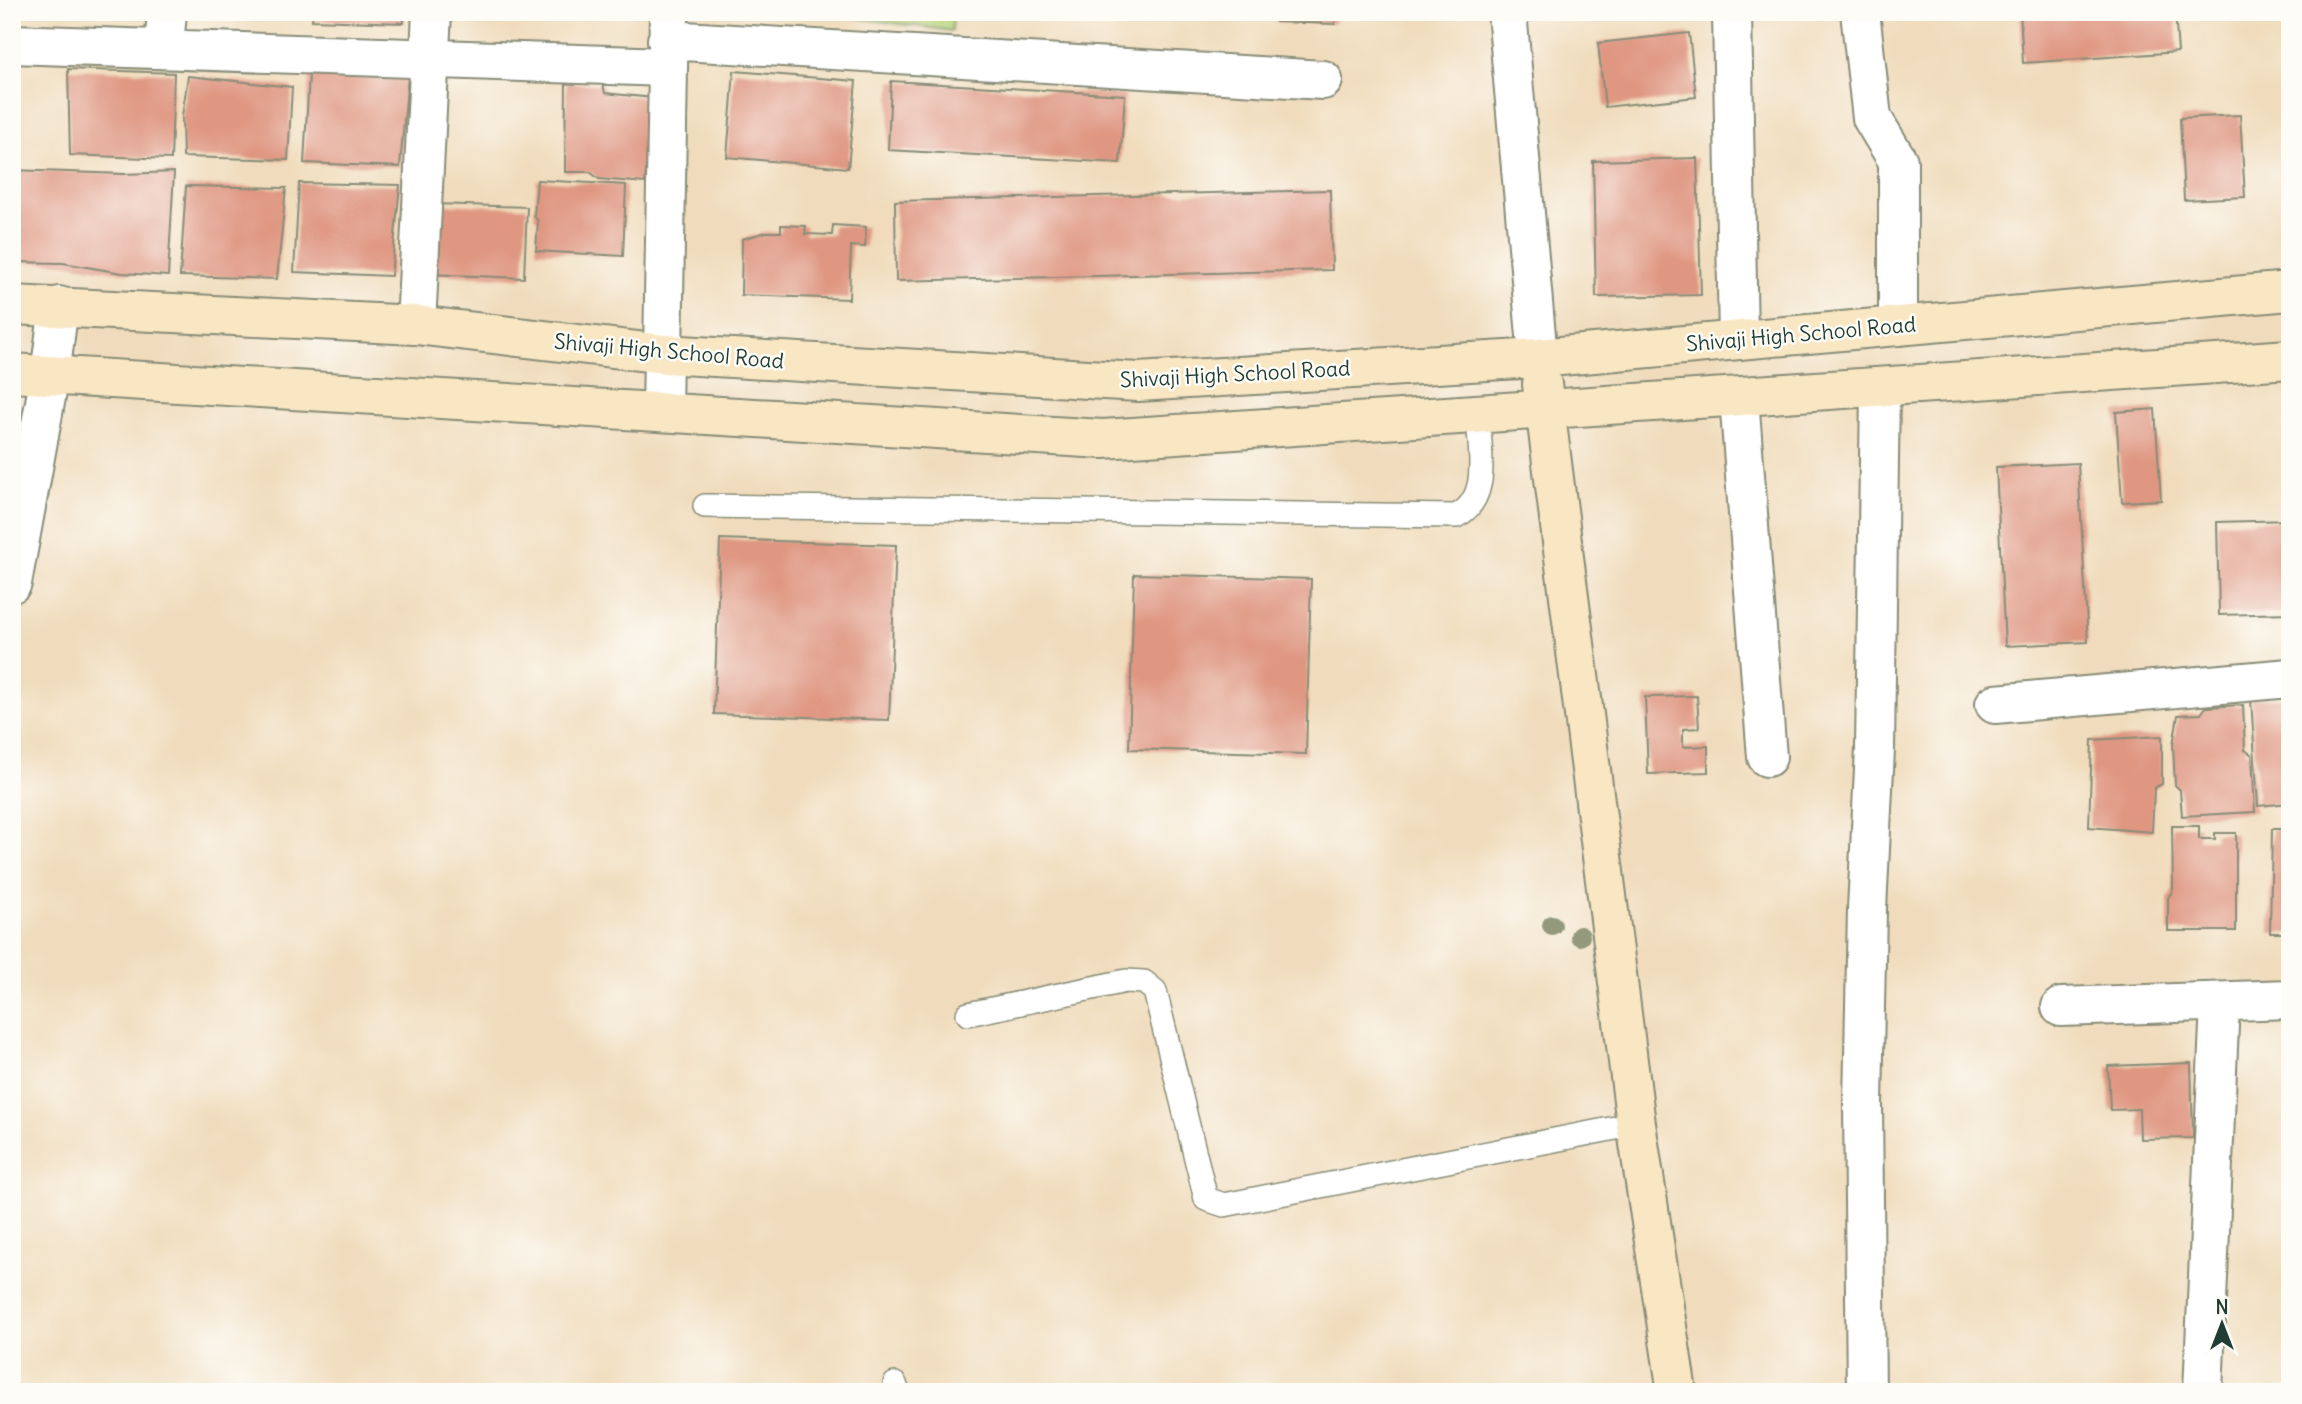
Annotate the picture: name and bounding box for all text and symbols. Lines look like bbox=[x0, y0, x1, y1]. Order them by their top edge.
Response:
street label: Shivaji High School Road bbox=[1685, 311, 1917, 357]
street label: Shivaji High School Road bbox=[553, 328, 785, 374]
street label: Shivaji High School Road bbox=[1119, 354, 1351, 394]
north arrow bbox=[2186, 1288, 2256, 1358]
text: N bbox=[2215, 1295, 2229, 1319]

